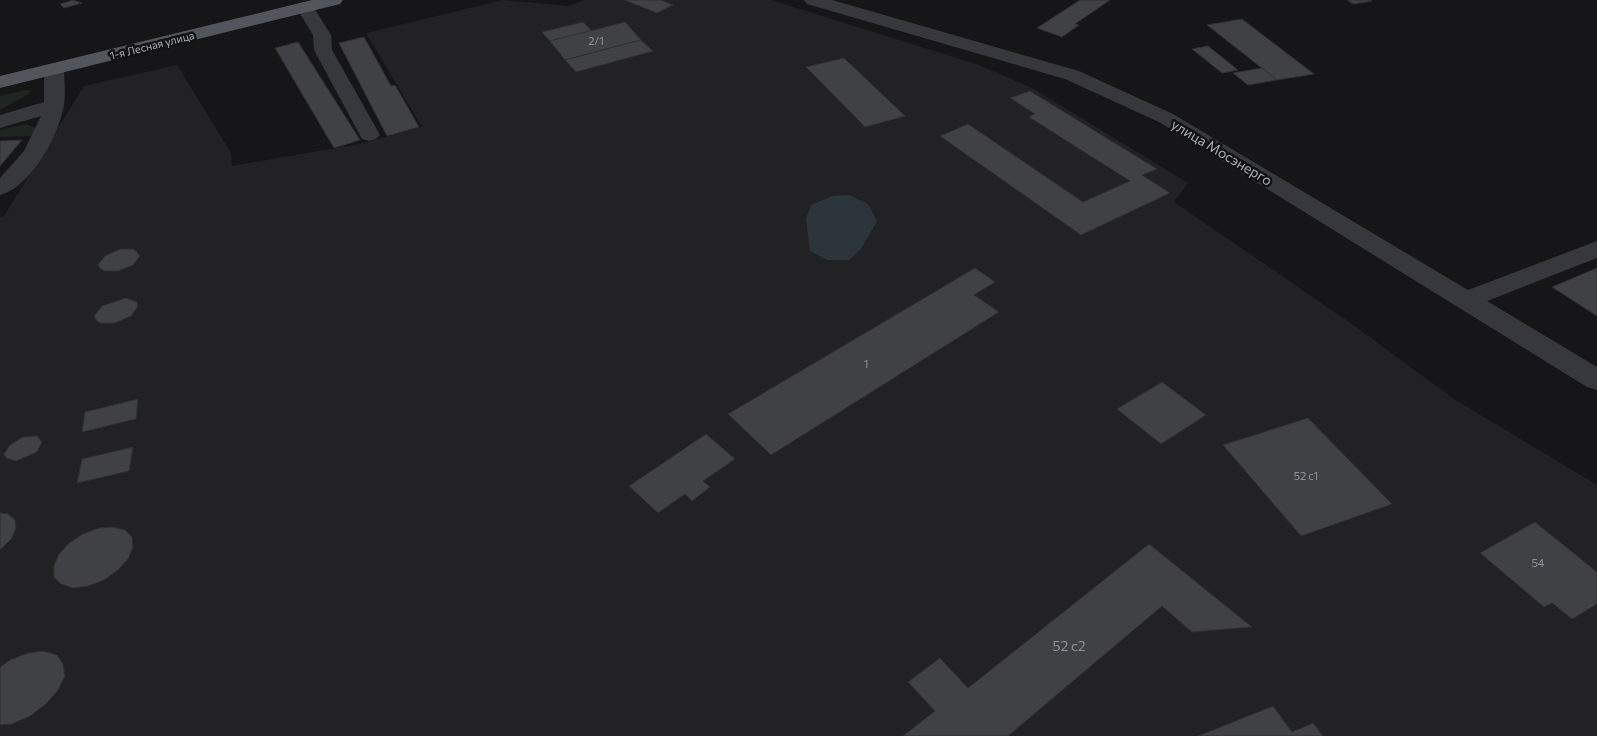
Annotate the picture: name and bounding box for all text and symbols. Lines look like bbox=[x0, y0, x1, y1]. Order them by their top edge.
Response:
street label: 1-я Лесная улица bbox=[108, 28, 196, 62]
house number: 2/1 bbox=[588, 34, 604, 47]
street label: улица Мосэнерго bbox=[1169, 115, 1275, 189]
house number: 1 bbox=[864, 357, 868, 370]
house number: 52 с1 bbox=[1294, 469, 1318, 482]
house number: 54 bbox=[1532, 556, 1545, 569]
house number: 52 с2 bbox=[1052, 637, 1086, 654]

